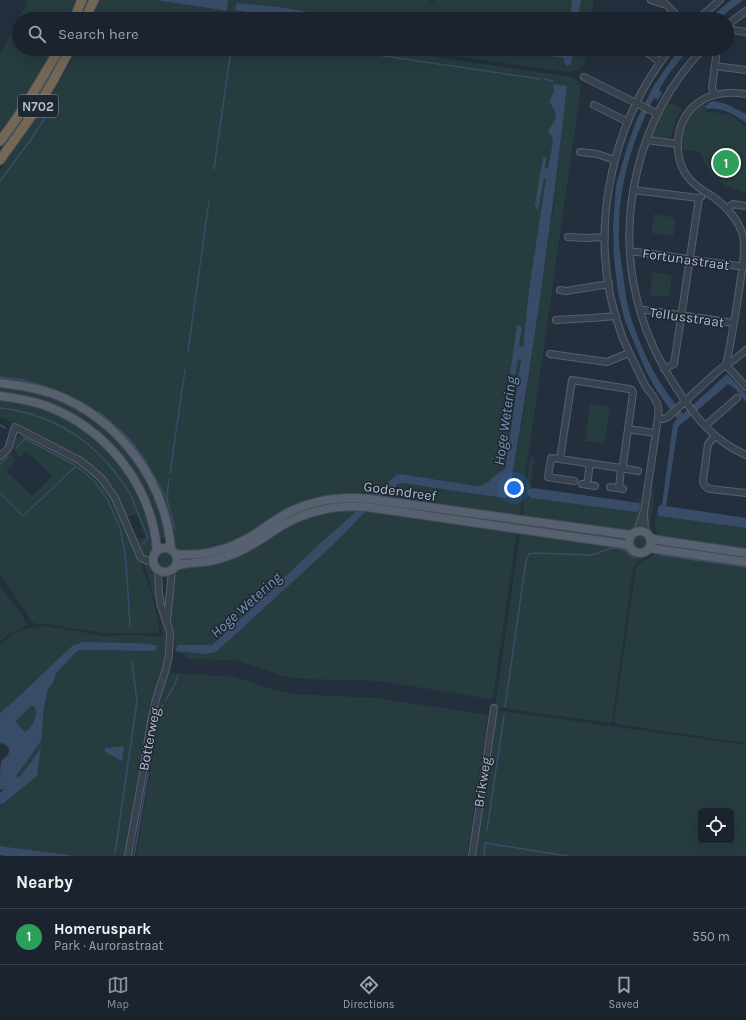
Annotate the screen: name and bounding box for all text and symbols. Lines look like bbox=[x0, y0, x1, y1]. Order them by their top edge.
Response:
search box bbox=[12, 12, 734, 56]
icon: search bbox=[26, 23, 48, 45]
text: Search here bbox=[58, 25, 139, 43]
road number: N702 bbox=[18, 95, 58, 117]
pin: 1 bbox=[713, 148, 739, 178]
street label: Fortunastraat bbox=[641, 245, 731, 274]
street label: Tellusstraat bbox=[649, 304, 725, 331]
water label: Hoge Wetering bbox=[490, 374, 520, 467]
street label: Godendreef bbox=[363, 478, 438, 505]
your location bbox=[504, 478, 524, 498]
water label: Hoge Wetering bbox=[207, 567, 286, 642]
street label: Botterweg bbox=[135, 706, 164, 772]
street label: Brikweg bbox=[470, 755, 495, 809]
map controls bbox=[698, 808, 734, 844]
button: locate bbox=[698, 808, 734, 844]
text: Nearby bbox=[16, 872, 73, 892]
text: Homeruspark bbox=[54, 920, 151, 938]
text: 1 bbox=[27, 929, 31, 944]
text: 550 m bbox=[692, 929, 730, 944]
text: Park · Aurorastraat bbox=[54, 938, 164, 953]
tab: Map bbox=[107, 974, 129, 1011]
tab: Directions bbox=[343, 974, 395, 1011]
tab: Saved bbox=[609, 974, 639, 1011]

